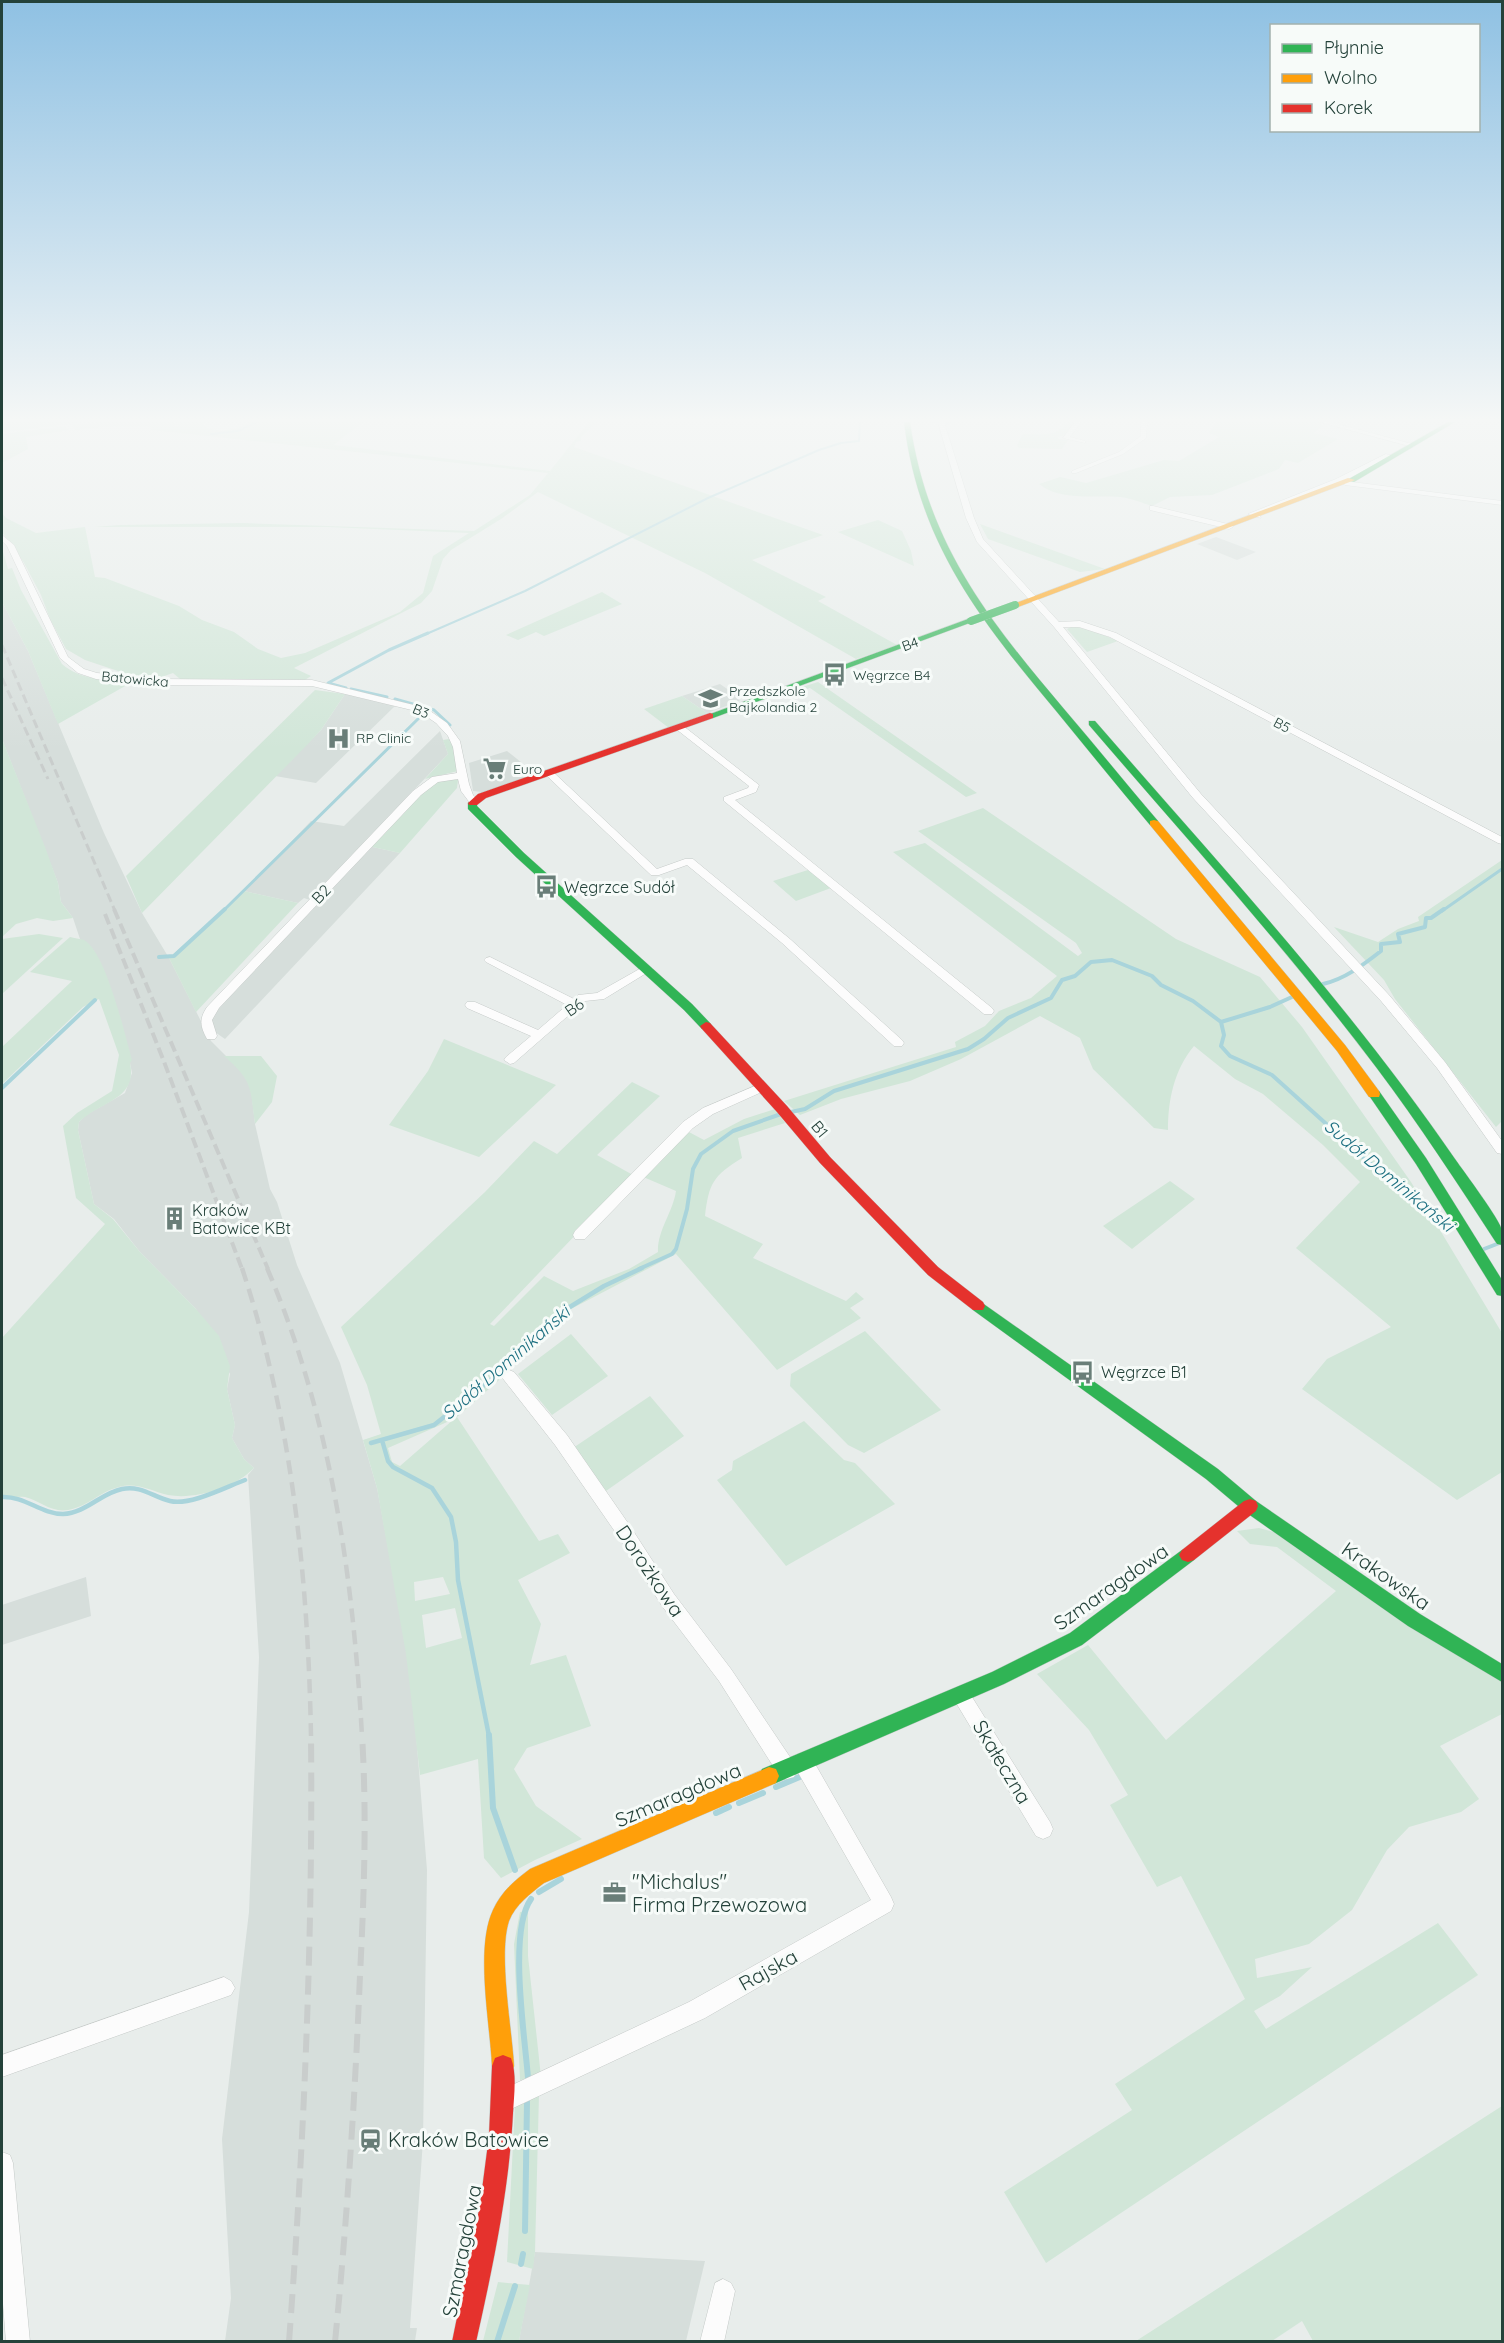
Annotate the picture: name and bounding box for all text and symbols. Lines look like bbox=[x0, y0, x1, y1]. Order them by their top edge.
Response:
legend bbox=[1270, 24, 1480, 132]
text: Płynnie bbox=[1324, 36, 1384, 59]
text: Wolno bbox=[1324, 66, 1377, 89]
text: Korek bbox=[1324, 96, 1373, 119]
street label: B4 bbox=[899, 633, 921, 655]
bus stop icon: Węgrzce B4 bbox=[822, 662, 848, 688]
place label: Węgrzce B4 bbox=[853, 666, 930, 684]
street label: Batowicka bbox=[101, 667, 169, 691]
place label: Przedszkole Bajkolandia 2 bbox=[729, 682, 818, 716]
school or university icon: Przedszkole Bajkolandia 2 bbox=[698, 686, 724, 712]
street label: B3 bbox=[410, 700, 432, 722]
street label: B5 bbox=[1270, 713, 1294, 737]
hospital icon: RP Clinic bbox=[325, 725, 351, 751]
place label: RP Clinic bbox=[356, 729, 411, 747]
supermarket icon: Euro bbox=[482, 756, 508, 782]
place label: Euro bbox=[513, 760, 542, 778]
bus stop icon: Węgrzce Sudół bbox=[533, 874, 559, 900]
place label: Węgrzce Sudół bbox=[564, 877, 675, 897]
street label: B2 bbox=[307, 880, 335, 908]
street label: B6 bbox=[560, 993, 588, 1021]
water label: Sudół Dominikański bbox=[1320, 1115, 1461, 1238]
street label: B1 bbox=[807, 1116, 833, 1142]
place label: Kraków Batowice KBt bbox=[192, 1200, 291, 1238]
building icon: Kraków Batowice KBt bbox=[161, 1206, 187, 1232]
water label: Sudół Dominikański bbox=[437, 1299, 576, 1425]
bus stop icon: Węgrzce B1 bbox=[1070, 1359, 1096, 1385]
place label: Węgrzce B1 bbox=[1101, 1362, 1187, 1382]
street label: Dorożkowa bbox=[611, 1520, 690, 1621]
street label: Krakowska bbox=[1337, 1536, 1435, 1615]
street label: Szmaragdowa bbox=[1049, 1538, 1173, 1635]
street label: Skałeczna bbox=[968, 1715, 1037, 1808]
street label: Szmaragdowa bbox=[611, 1757, 744, 1832]
place label: "Michalus" Firma Przewozowa bbox=[632, 1869, 807, 1917]
office icon: "Michalus" Firma Przewozowa bbox=[601, 1880, 627, 1906]
street label: Rajska bbox=[734, 1943, 801, 1996]
station icon: Kraków Batowice bbox=[357, 2127, 383, 2153]
place label: Kraków Batowice bbox=[388, 2127, 549, 2152]
street label: Szmaragdowa bbox=[436, 2183, 487, 2319]

